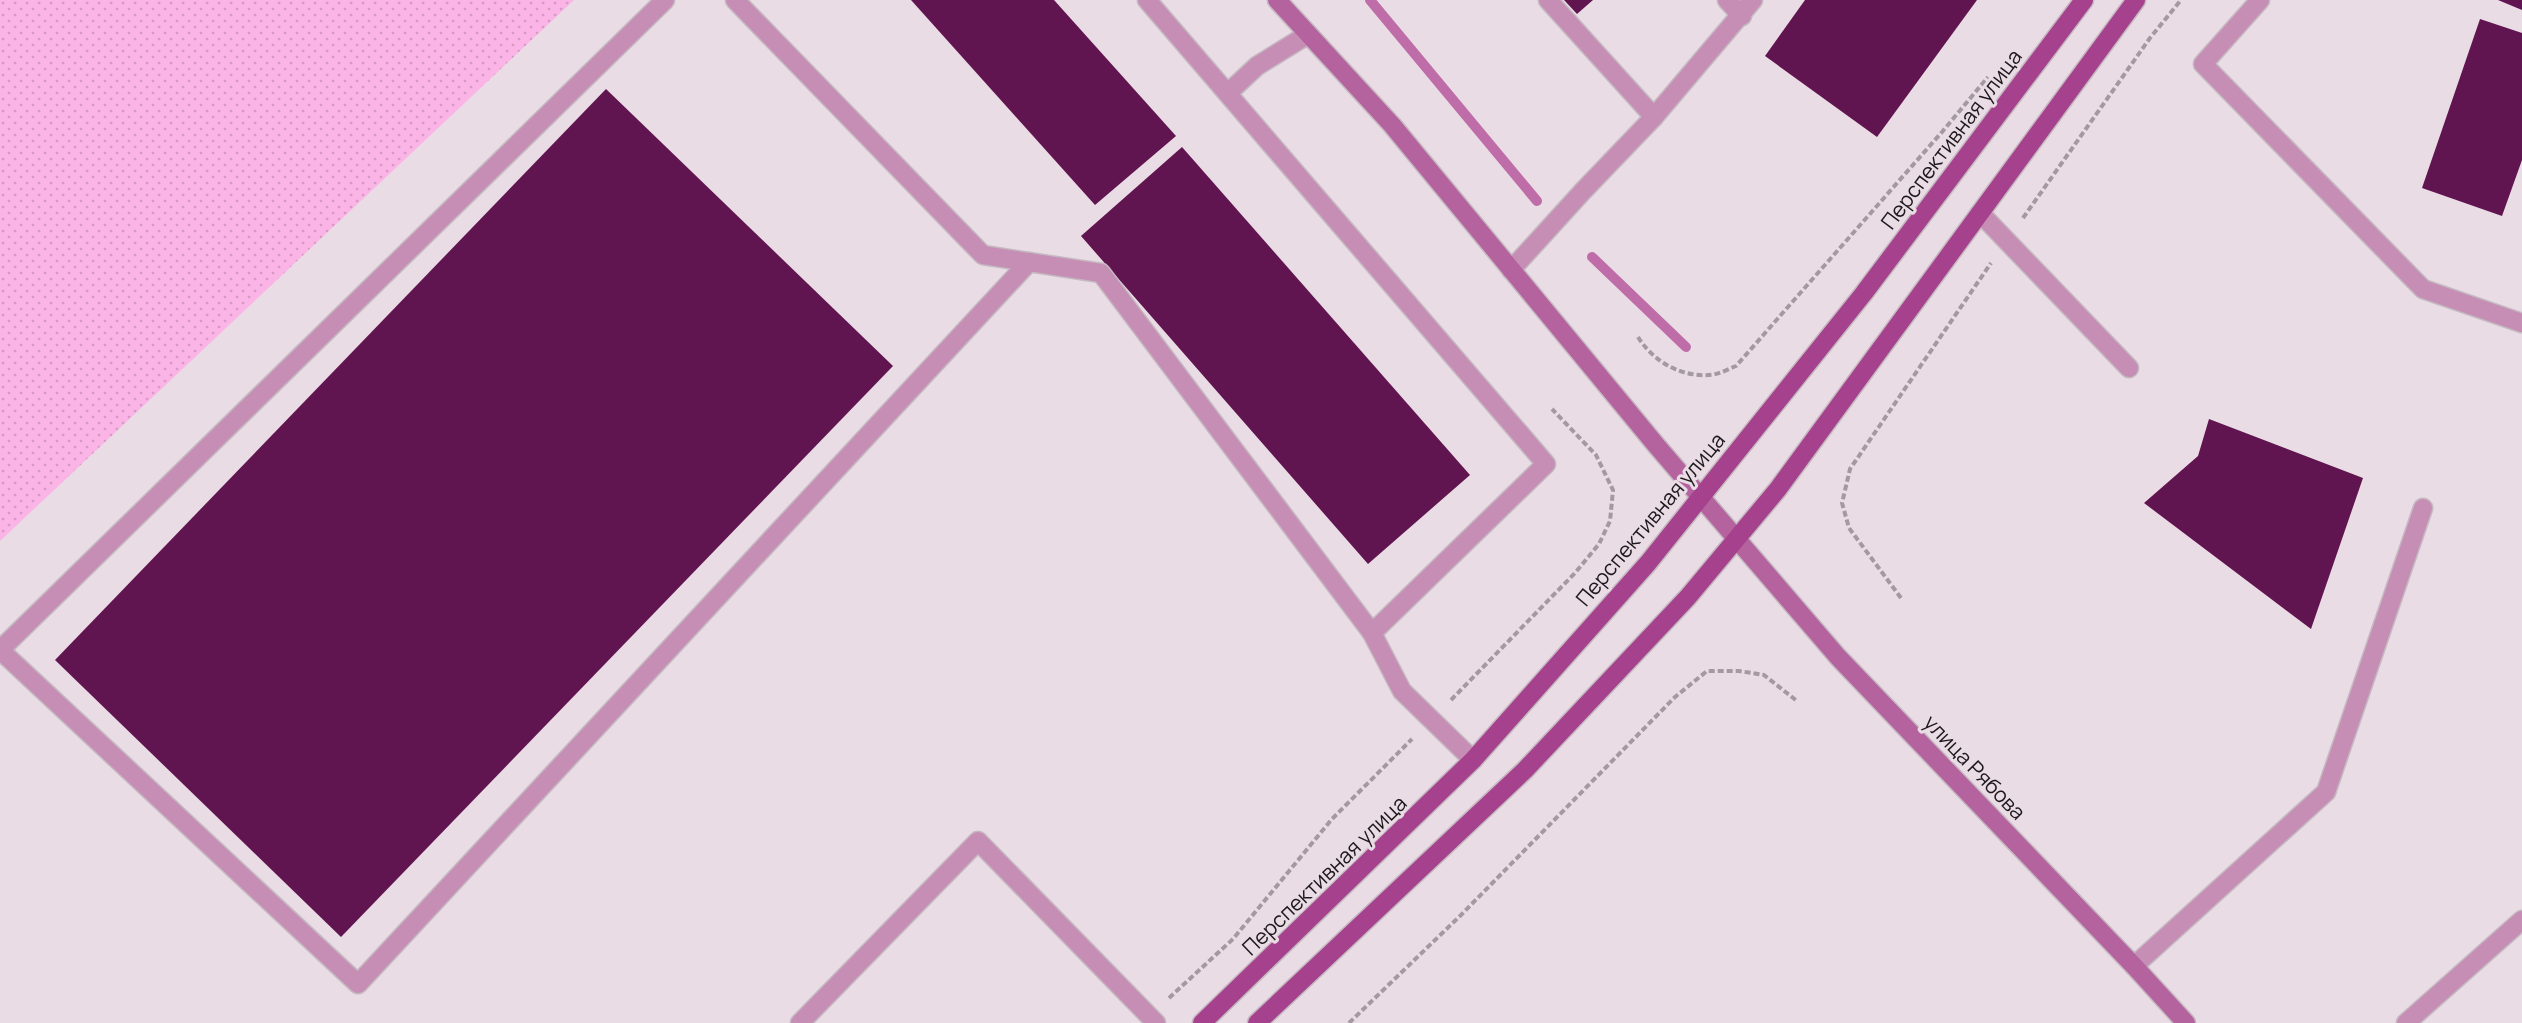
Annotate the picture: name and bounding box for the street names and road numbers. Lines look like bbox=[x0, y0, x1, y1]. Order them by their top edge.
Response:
street label: Перспективная улица bbox=[1874, 43, 2028, 235]
street label: Перспективная улица bbox=[1569, 426, 1731, 612]
street label: улица Рябова bbox=[1918, 709, 2032, 825]
street label: Перспективная улица bbox=[1236, 789, 1412, 961]

